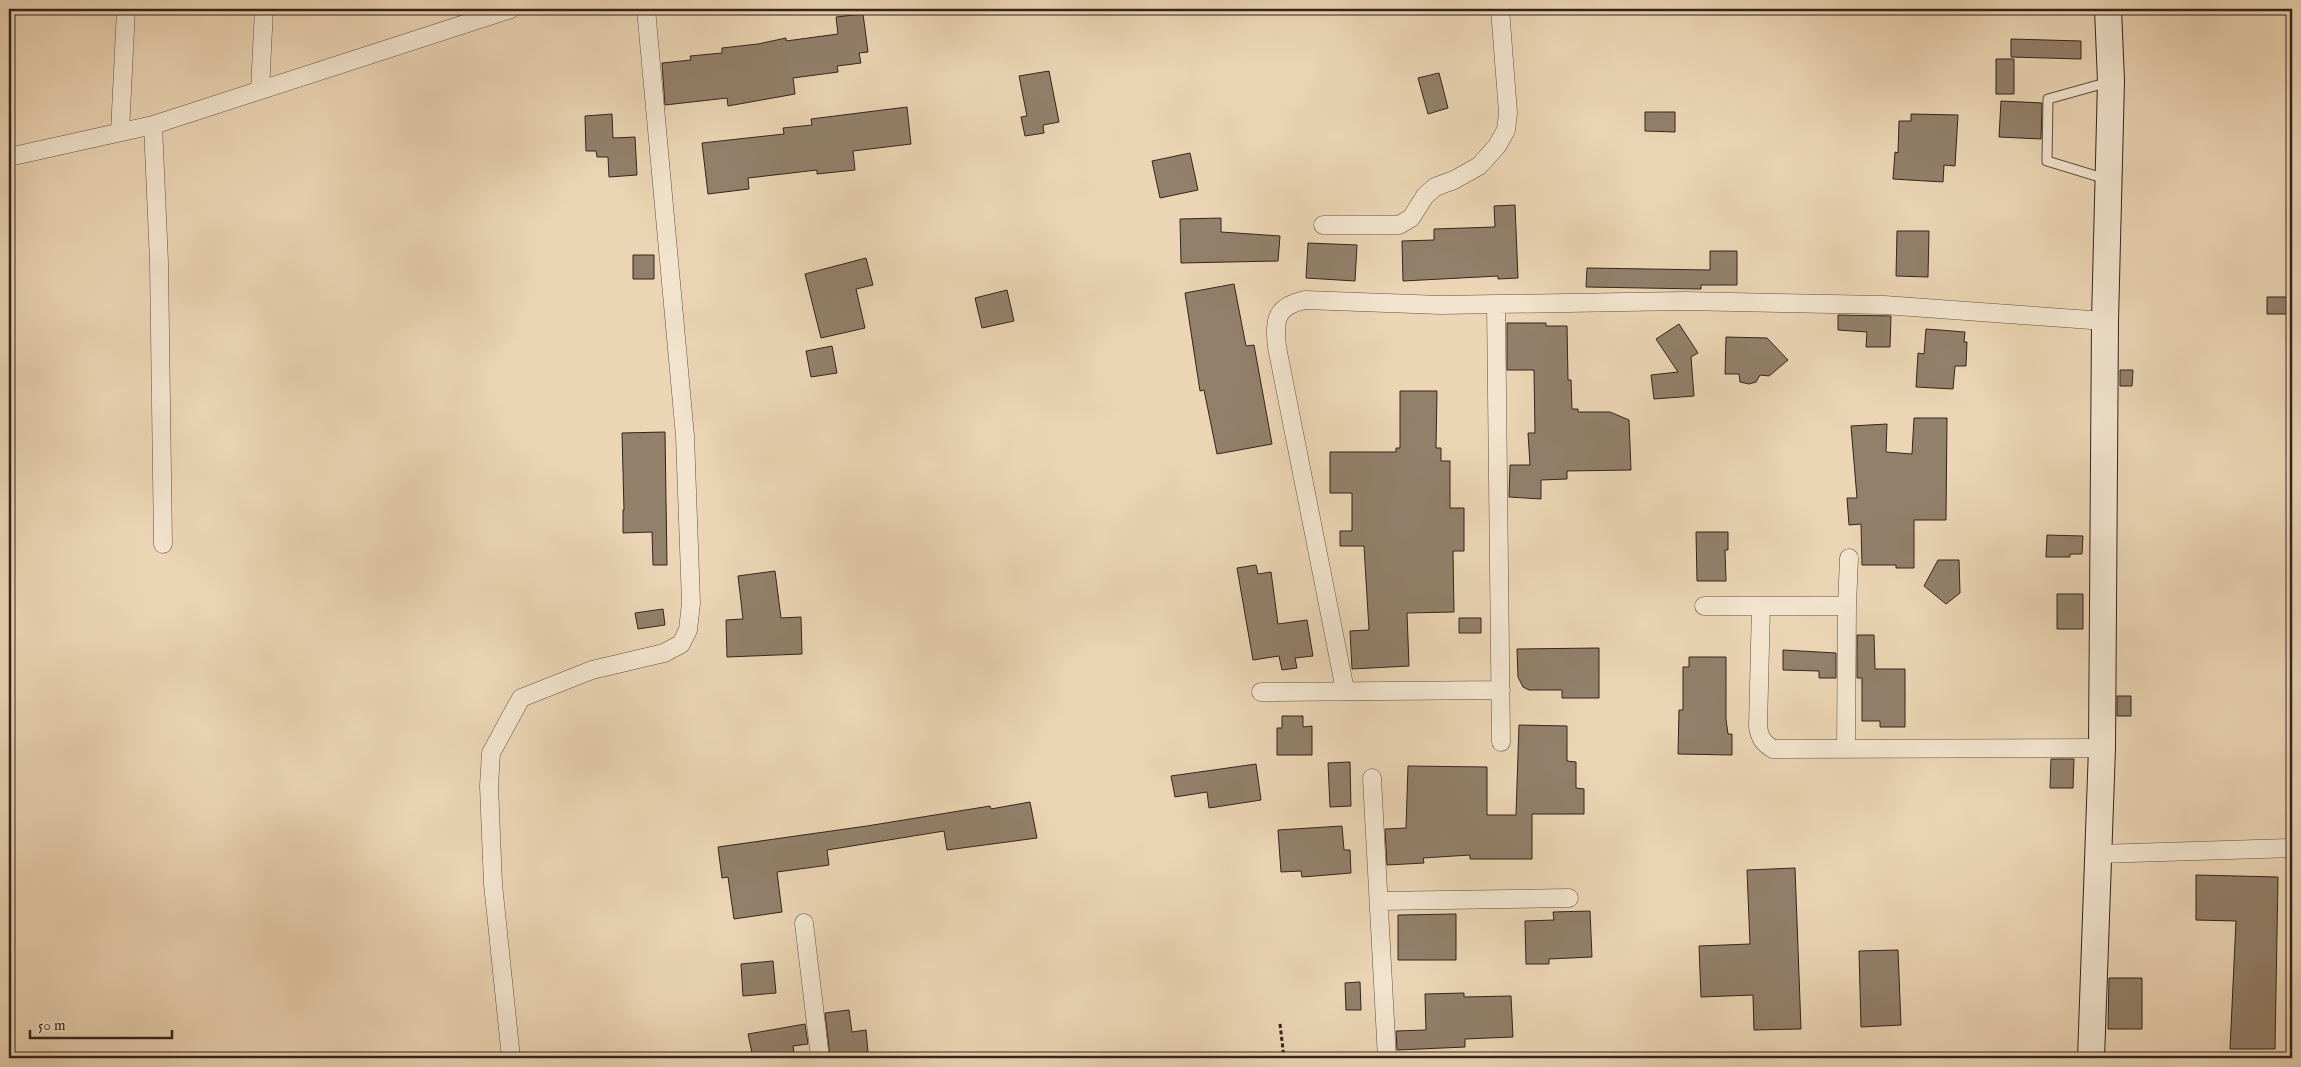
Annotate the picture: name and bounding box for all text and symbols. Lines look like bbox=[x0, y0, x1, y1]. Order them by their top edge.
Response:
scale bar bbox=[30, 1007, 172, 1039]
text: 50 m bbox=[38, 1016, 66, 1035]

